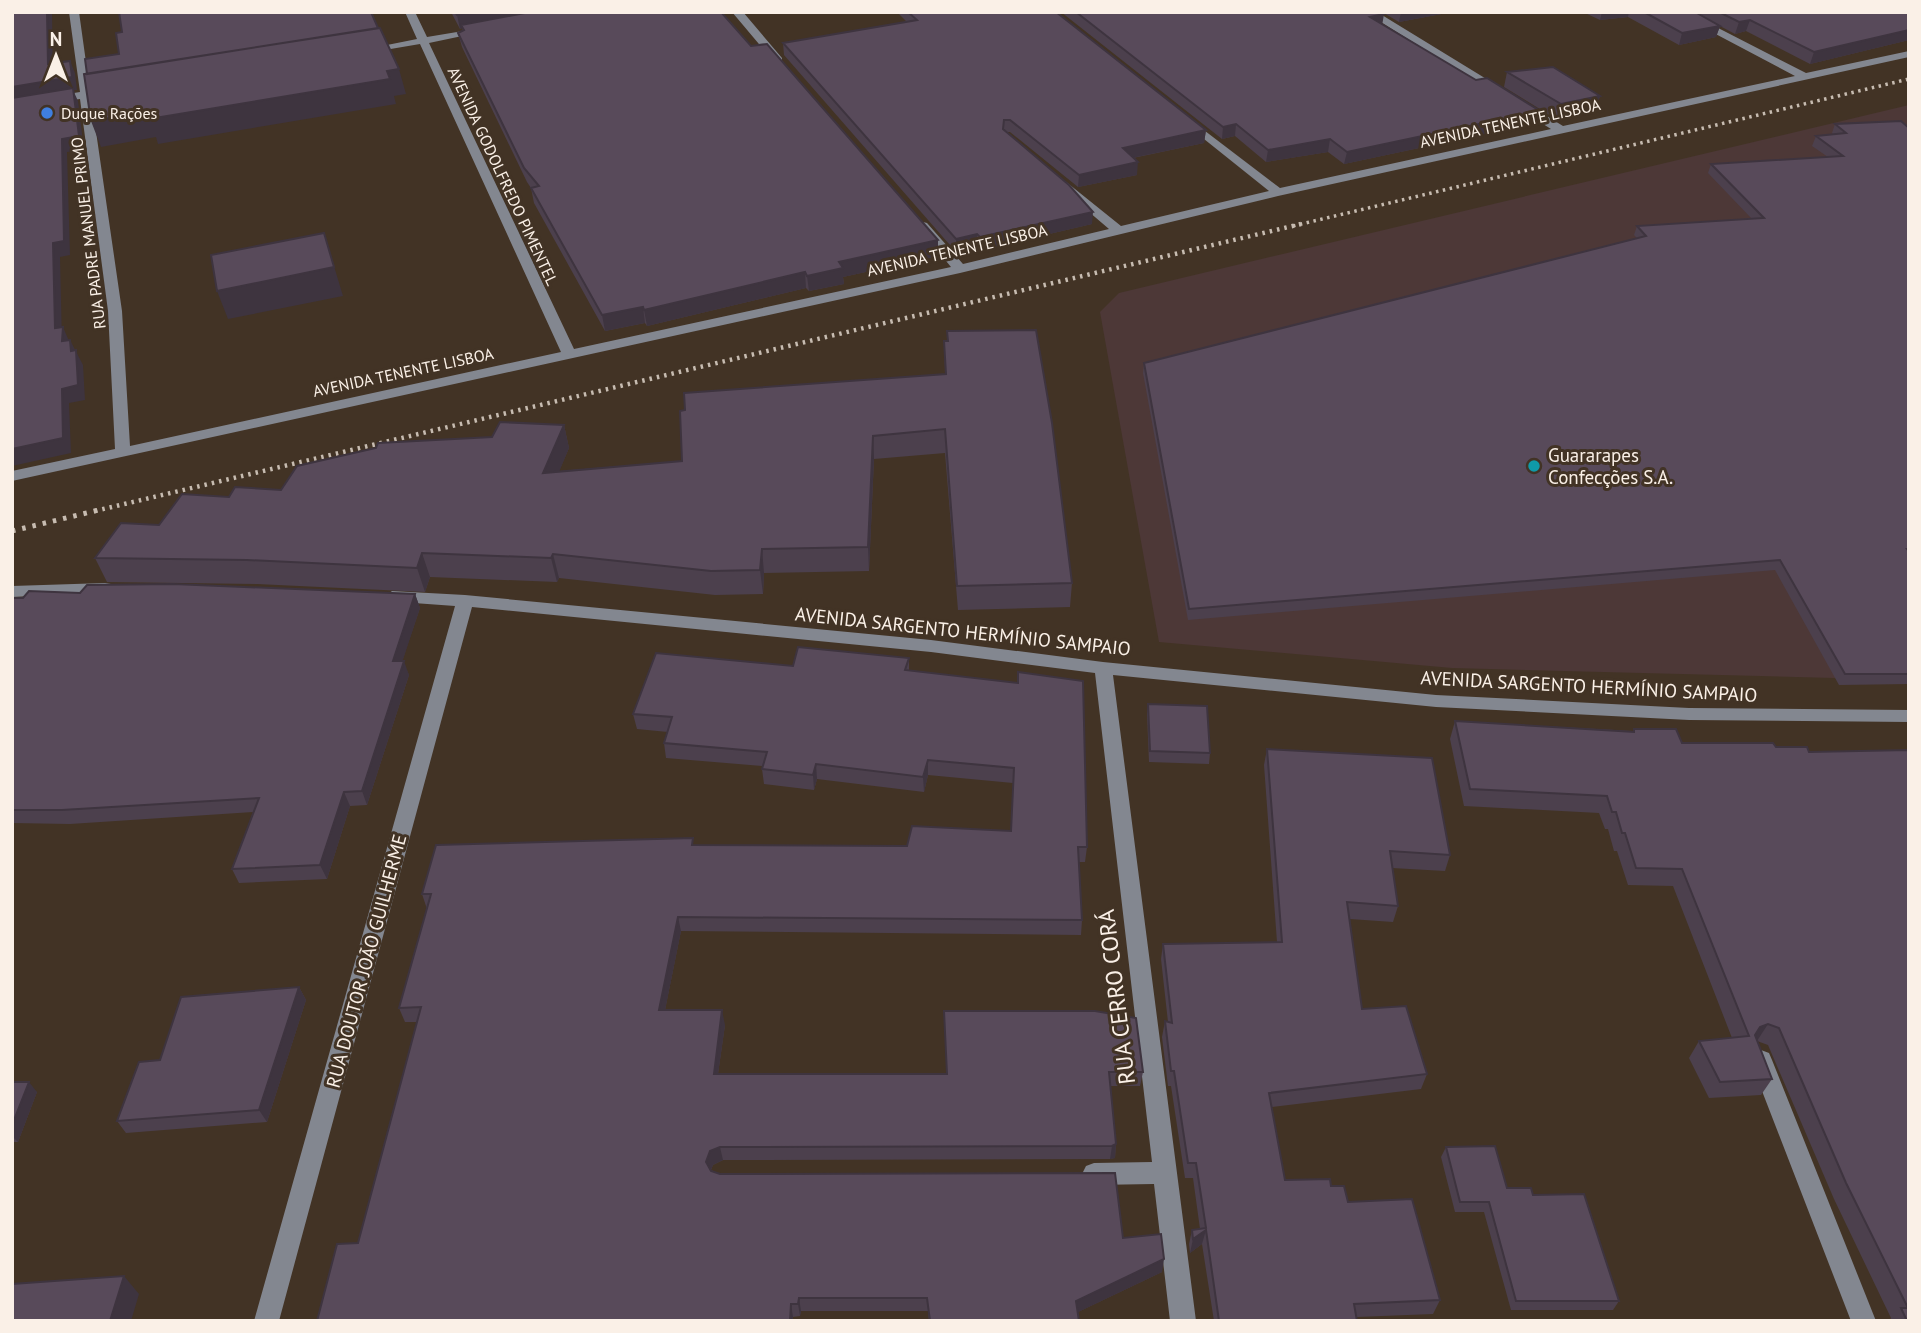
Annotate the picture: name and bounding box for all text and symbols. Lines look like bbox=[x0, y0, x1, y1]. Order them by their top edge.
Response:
north arrow bbox=[21, 21, 91, 91]
text: N bbox=[50, 27, 62, 51]
street label: AVENIDA GODOLFREDO PIMENTEL bbox=[444, 64, 562, 288]
street label: AVENIDA TENENTE LISBOA bbox=[1418, 94, 1603, 152]
place label: Duque Rações bbox=[61, 103, 158, 123]
marker: Duque Rações bbox=[39, 105, 55, 121]
street label: RUA PADRE MANUEL PRIMO bbox=[66, 136, 110, 330]
street label: AVENIDA TENENTE LISBOA bbox=[865, 219, 1050, 280]
street label: AVENIDA TENENTE LISBOA bbox=[311, 343, 496, 401]
place label: Guararapes Confecções S.A. bbox=[1548, 443, 1673, 489]
marker: Guararapes Confecções S.A. bbox=[1526, 458, 1542, 474]
street label: AVENIDA SARGENTO HERMÍNIO SAMPAIO bbox=[794, 601, 1132, 661]
street label: AVENIDA SARGENTO HERMÍNIO SAMPAIO bbox=[1420, 665, 1758, 707]
street label: RUA DOUTOR JOÃO GUILHERME bbox=[321, 832, 411, 1090]
street label: RUA CERRO CORÁ bbox=[1091, 907, 1141, 1086]

